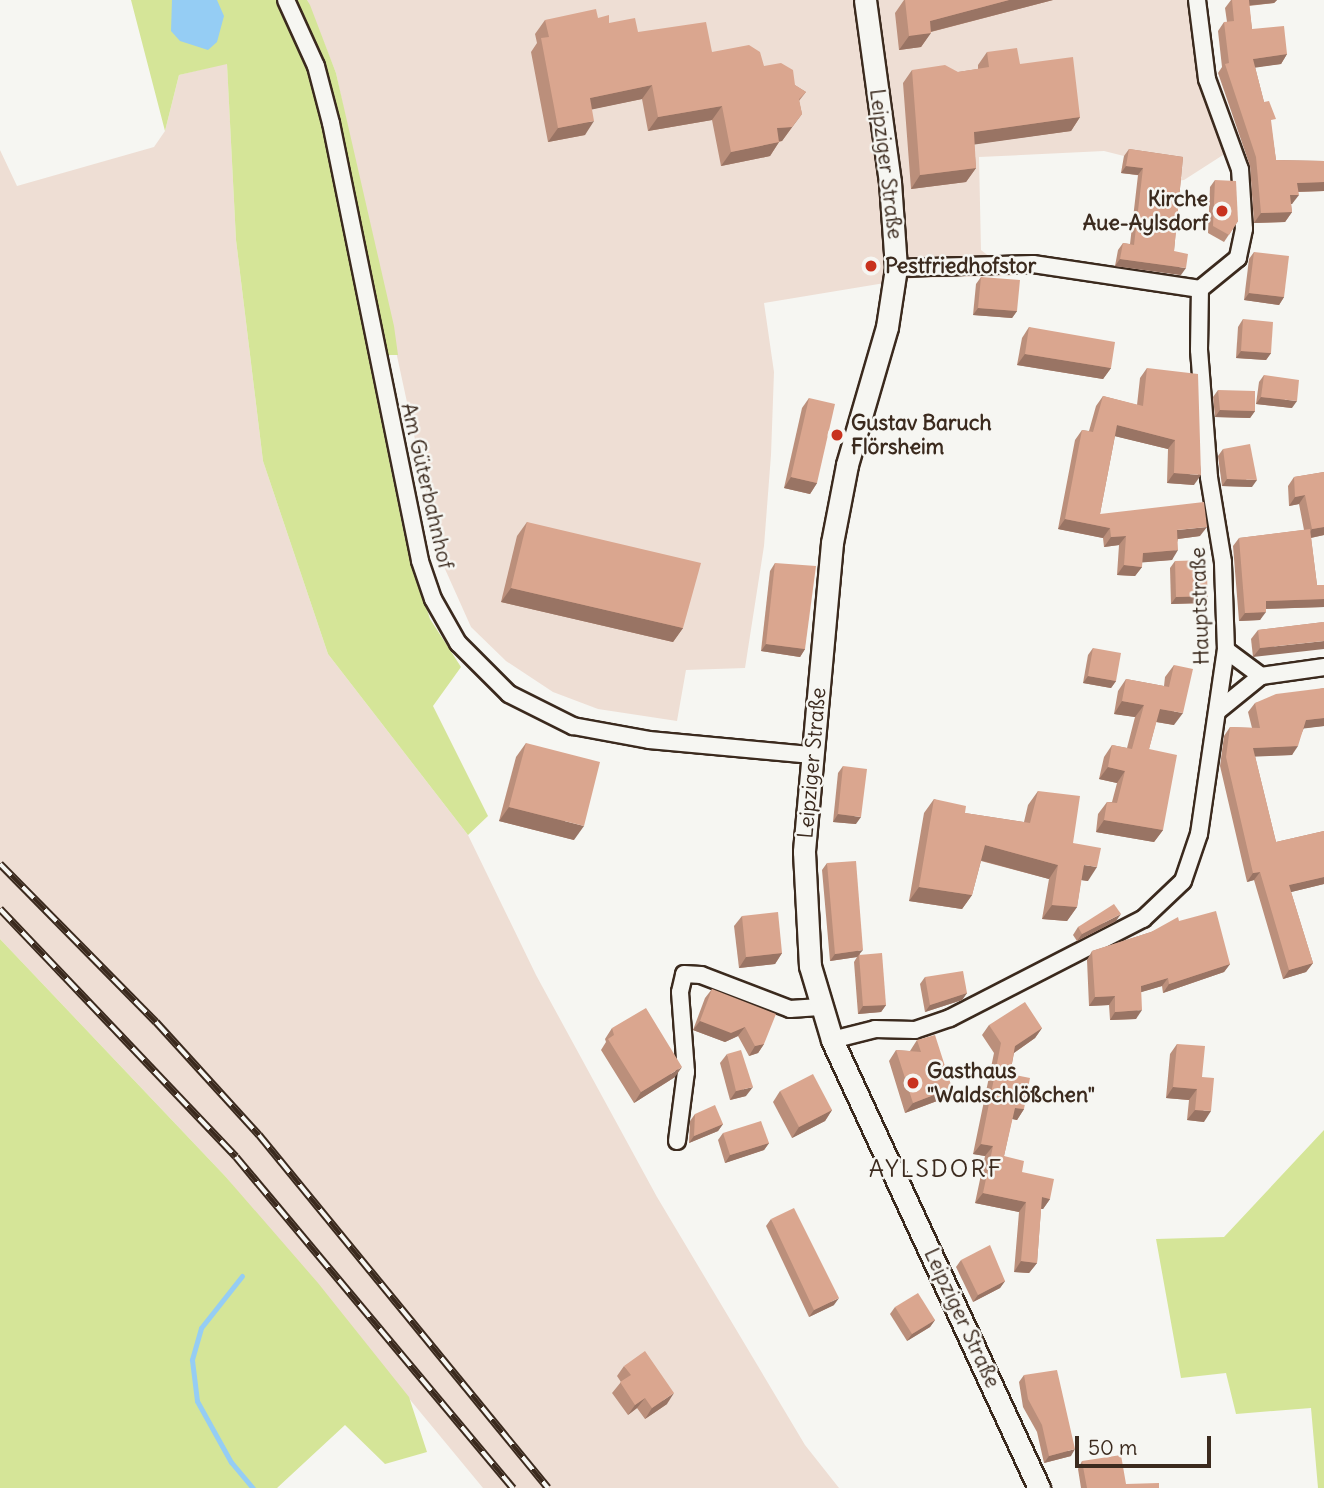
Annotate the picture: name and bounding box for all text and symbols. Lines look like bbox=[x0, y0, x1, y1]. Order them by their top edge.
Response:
street label: Leipziger Straße bbox=[864, 87, 908, 241]
place label: Kirche Aue-Aylsdorf bbox=[1083, 186, 1208, 236]
marker: Kirche Aue-Aylsdorf bbox=[1214, 203, 1230, 219]
place label: Pestfriedhofstor bbox=[885, 253, 1036, 279]
marker: Pestfriedhofstor bbox=[863, 258, 879, 274]
street label: Am Güterbahnhof bbox=[396, 401, 458, 571]
place label: Gustav Baruch Flörsheim bbox=[851, 410, 992, 460]
marker: Gustav Baruch Flörsheim bbox=[829, 427, 845, 443]
street label: Hauptstraße bbox=[1185, 547, 1215, 665]
street label: Leipziger Straße bbox=[793, 686, 831, 840]
place label: Gasthaus "Waldschlößchen" bbox=[927, 1058, 1095, 1108]
marker: Gasthaus "Waldschlößchen" bbox=[905, 1075, 921, 1091]
district label: AYLSDORF bbox=[870, 1155, 1002, 1183]
street label: Leipziger Straße bbox=[919, 1244, 1005, 1392]
scale bar bbox=[1079, 1422, 1216, 1466]
text: 50 m bbox=[1088, 1434, 1137, 1461]

